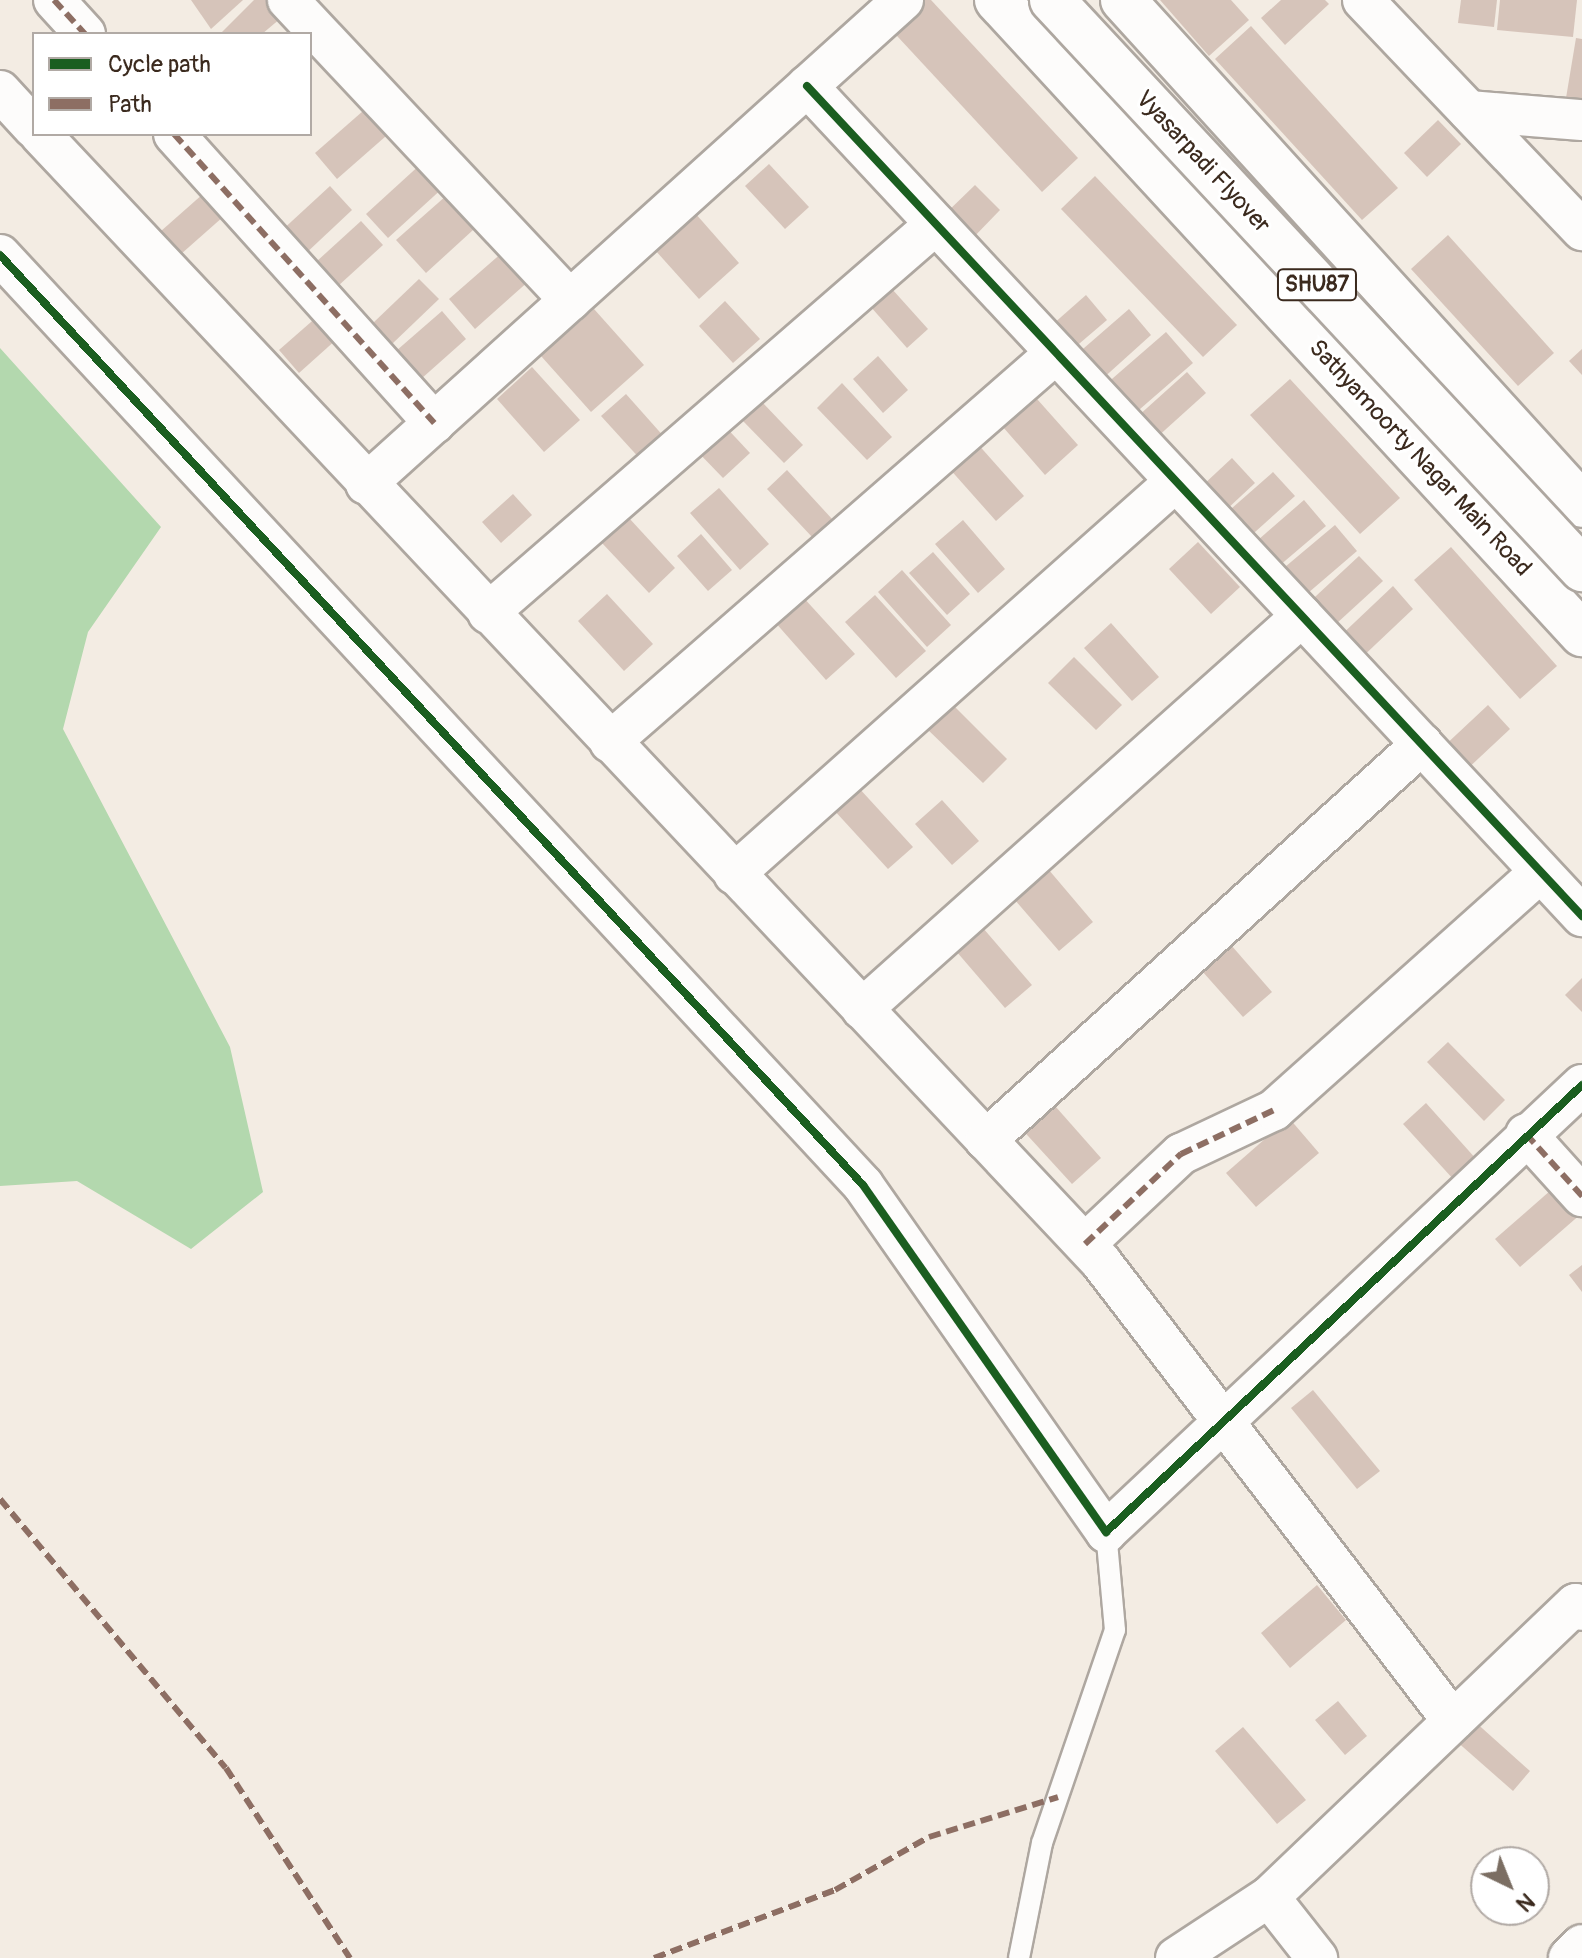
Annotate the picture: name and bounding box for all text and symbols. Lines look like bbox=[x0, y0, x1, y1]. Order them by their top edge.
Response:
legend bbox=[32, 32, 312, 136]
text: Cycle path bbox=[108, 50, 211, 79]
street label: Vyasarpadi Flyover bbox=[1130, 85, 1276, 239]
text: Path bbox=[108, 90, 152, 119]
road number: SHU87 bbox=[1275, 267, 1359, 303]
street label: Sathyamoorty Nagar Main Road bbox=[1303, 334, 1537, 582]
north arrow bbox=[1470, 1846, 1550, 1926]
text: N bbox=[1510, 1887, 1540, 1917]

